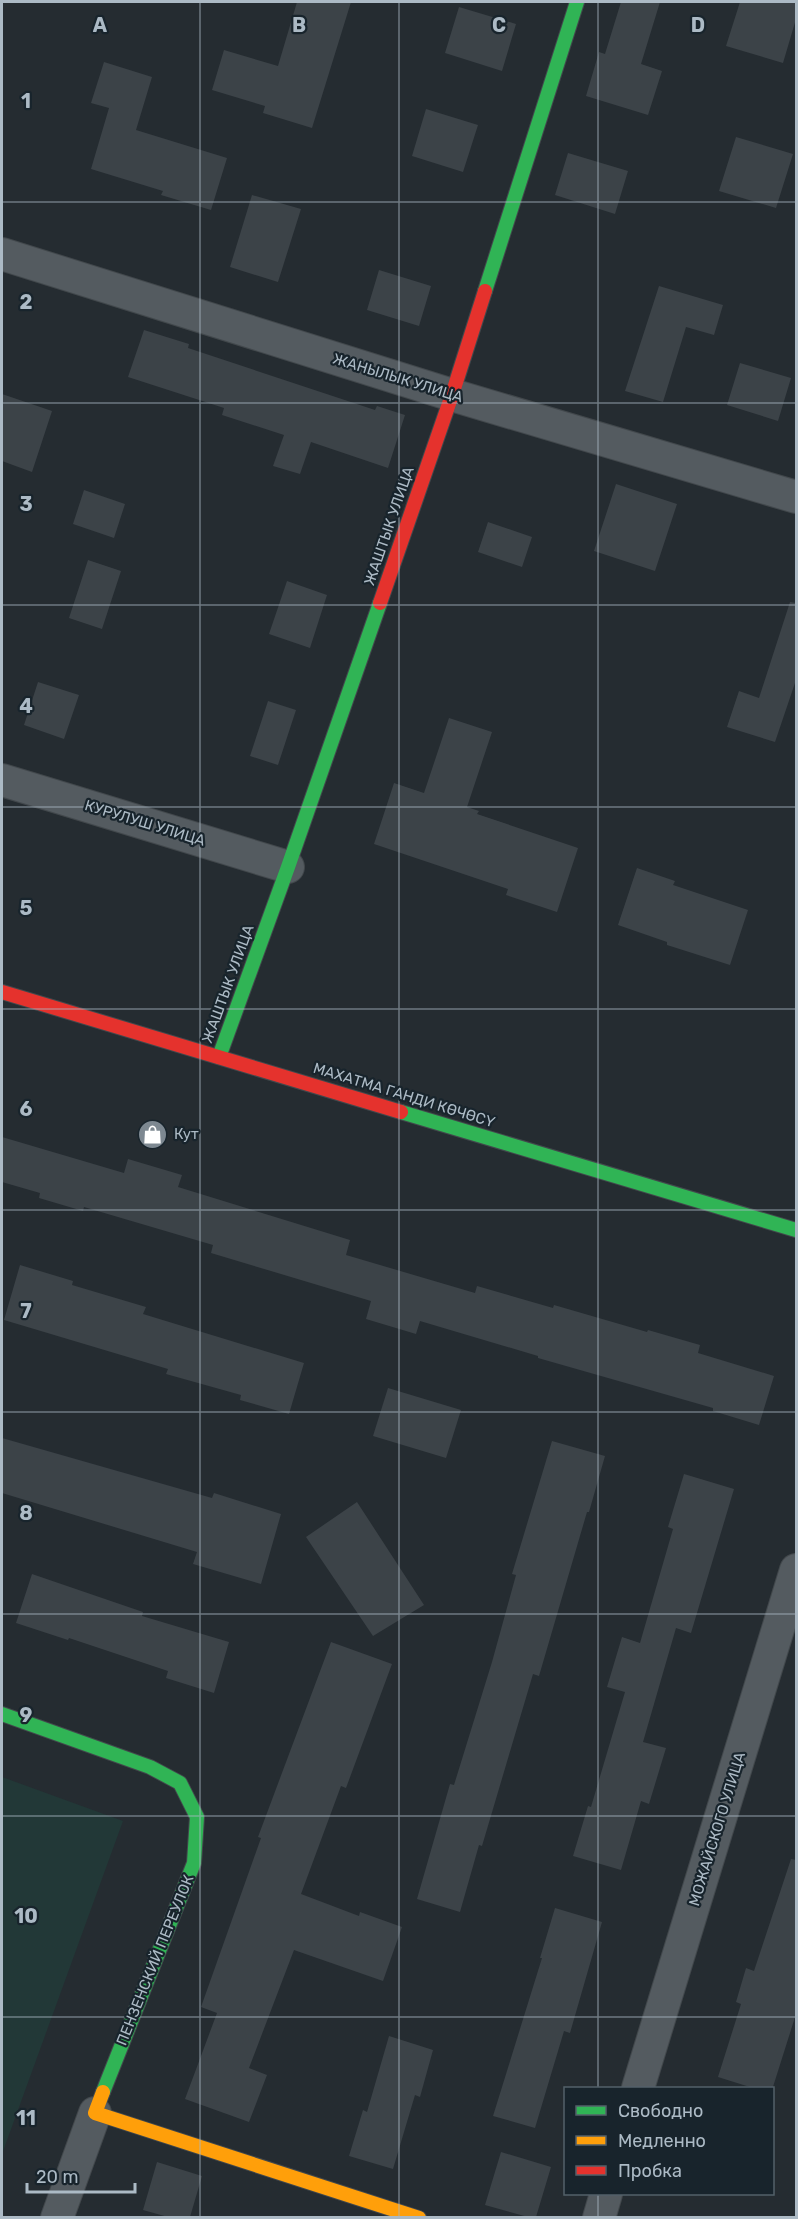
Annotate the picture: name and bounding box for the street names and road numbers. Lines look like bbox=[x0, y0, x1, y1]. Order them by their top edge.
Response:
street label: ЖАНЫЛЫК УЛИЦА bbox=[331, 350, 465, 406]
street label: ЖАШТЫК УЛИЦА bbox=[360, 464, 418, 588]
street label: КУРУЛУШ УЛИЦА bbox=[83, 796, 207, 850]
street label: ЖАШТЫК УЛИЦА bbox=[198, 922, 258, 1046]
street label: МАХАТМА ГАНДИ КӨЧӨСҮ bbox=[311, 1059, 498, 1131]
street label: МОЖАЙСКОГО УЛИЦА bbox=[685, 1750, 749, 1908]
street label: ПЕНЗЕНСКИЙ ПЕРЕУЛОК bbox=[112, 1872, 198, 2048]

